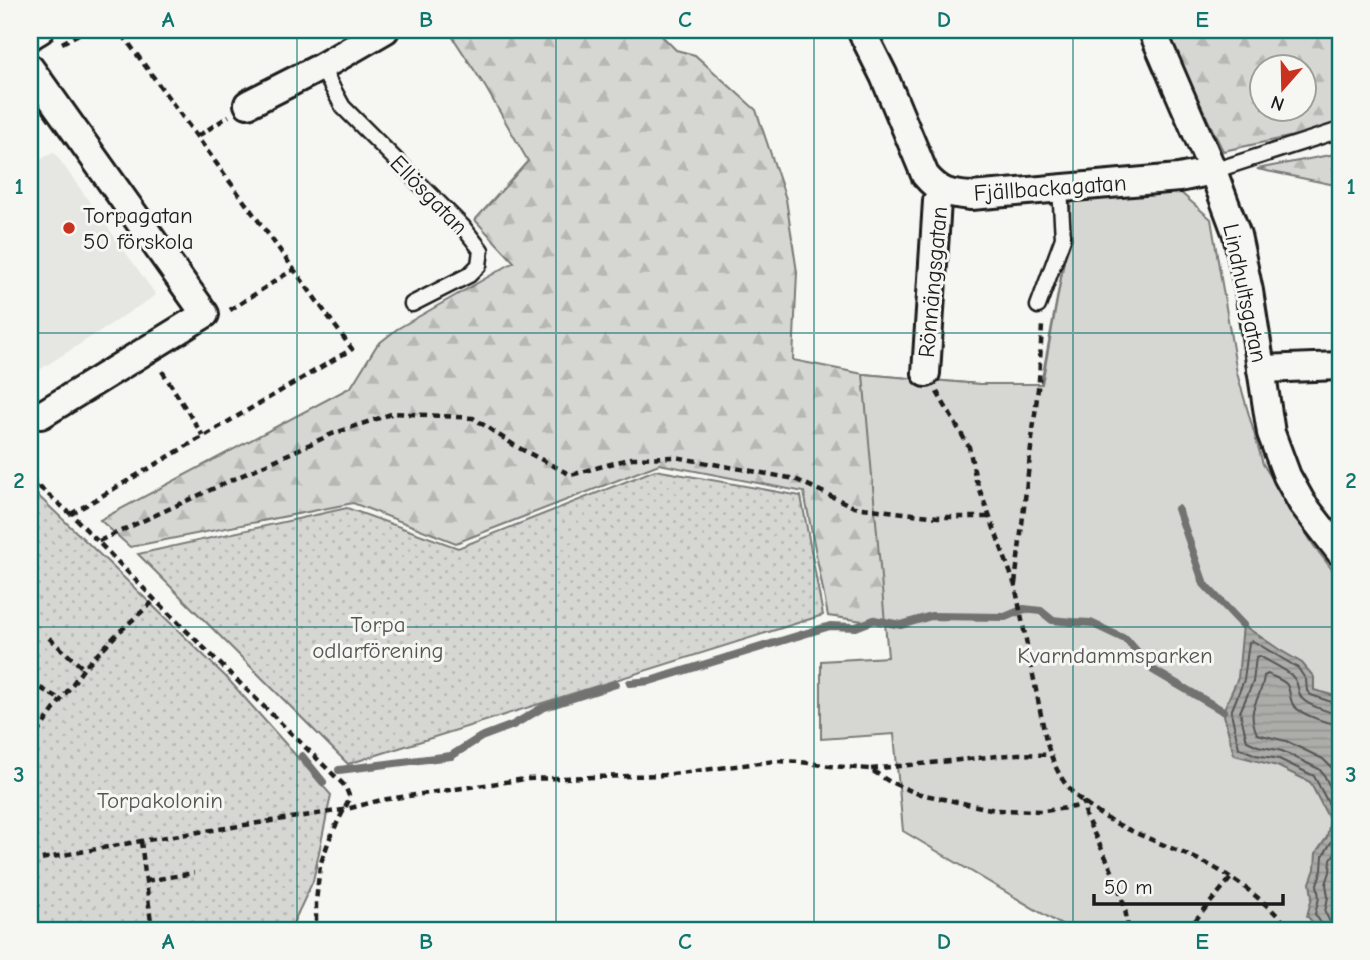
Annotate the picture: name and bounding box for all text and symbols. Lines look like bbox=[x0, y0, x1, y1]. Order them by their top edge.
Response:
text: A bbox=[162, 6, 175, 33]
text: B bbox=[419, 6, 433, 33]
text: C bbox=[678, 6, 692, 33]
text: D bbox=[937, 6, 951, 33]
text: E bbox=[1195, 6, 1209, 33]
north arrow bbox=[1248, 52, 1318, 122]
text: N bbox=[1268, 91, 1287, 115]
street label: Ellösgatan bbox=[385, 150, 473, 240]
street label: Fjällbackagatan bbox=[973, 169, 1127, 207]
text: 1 bbox=[14, 173, 24, 200]
text: 1 bbox=[1346, 173, 1356, 200]
place label: Torpagatan 50 förskola bbox=[83, 202, 194, 255]
street label: Rönnängsgatan bbox=[913, 205, 953, 359]
marker: Torpagatan 50 förskola bbox=[61, 220, 77, 236]
street label: Lindhultsgatan bbox=[1217, 221, 1273, 365]
text: 2 bbox=[13, 467, 25, 494]
text: 2 bbox=[1345, 467, 1357, 494]
park label: Torpa odlarförening bbox=[312, 611, 444, 664]
park label: Kvarndammsparken bbox=[1017, 642, 1213, 669]
text: 3 bbox=[13, 761, 25, 788]
text: 3 bbox=[1345, 761, 1357, 788]
park label: Torpakolonin bbox=[97, 787, 223, 814]
scale bar bbox=[1094, 862, 1282, 906]
text: 50 m bbox=[1104, 875, 1153, 899]
text: A bbox=[162, 928, 175, 955]
text: B bbox=[419, 928, 433, 955]
text: C bbox=[678, 928, 692, 955]
text: D bbox=[937, 928, 951, 955]
text: E bbox=[1195, 928, 1209, 955]

